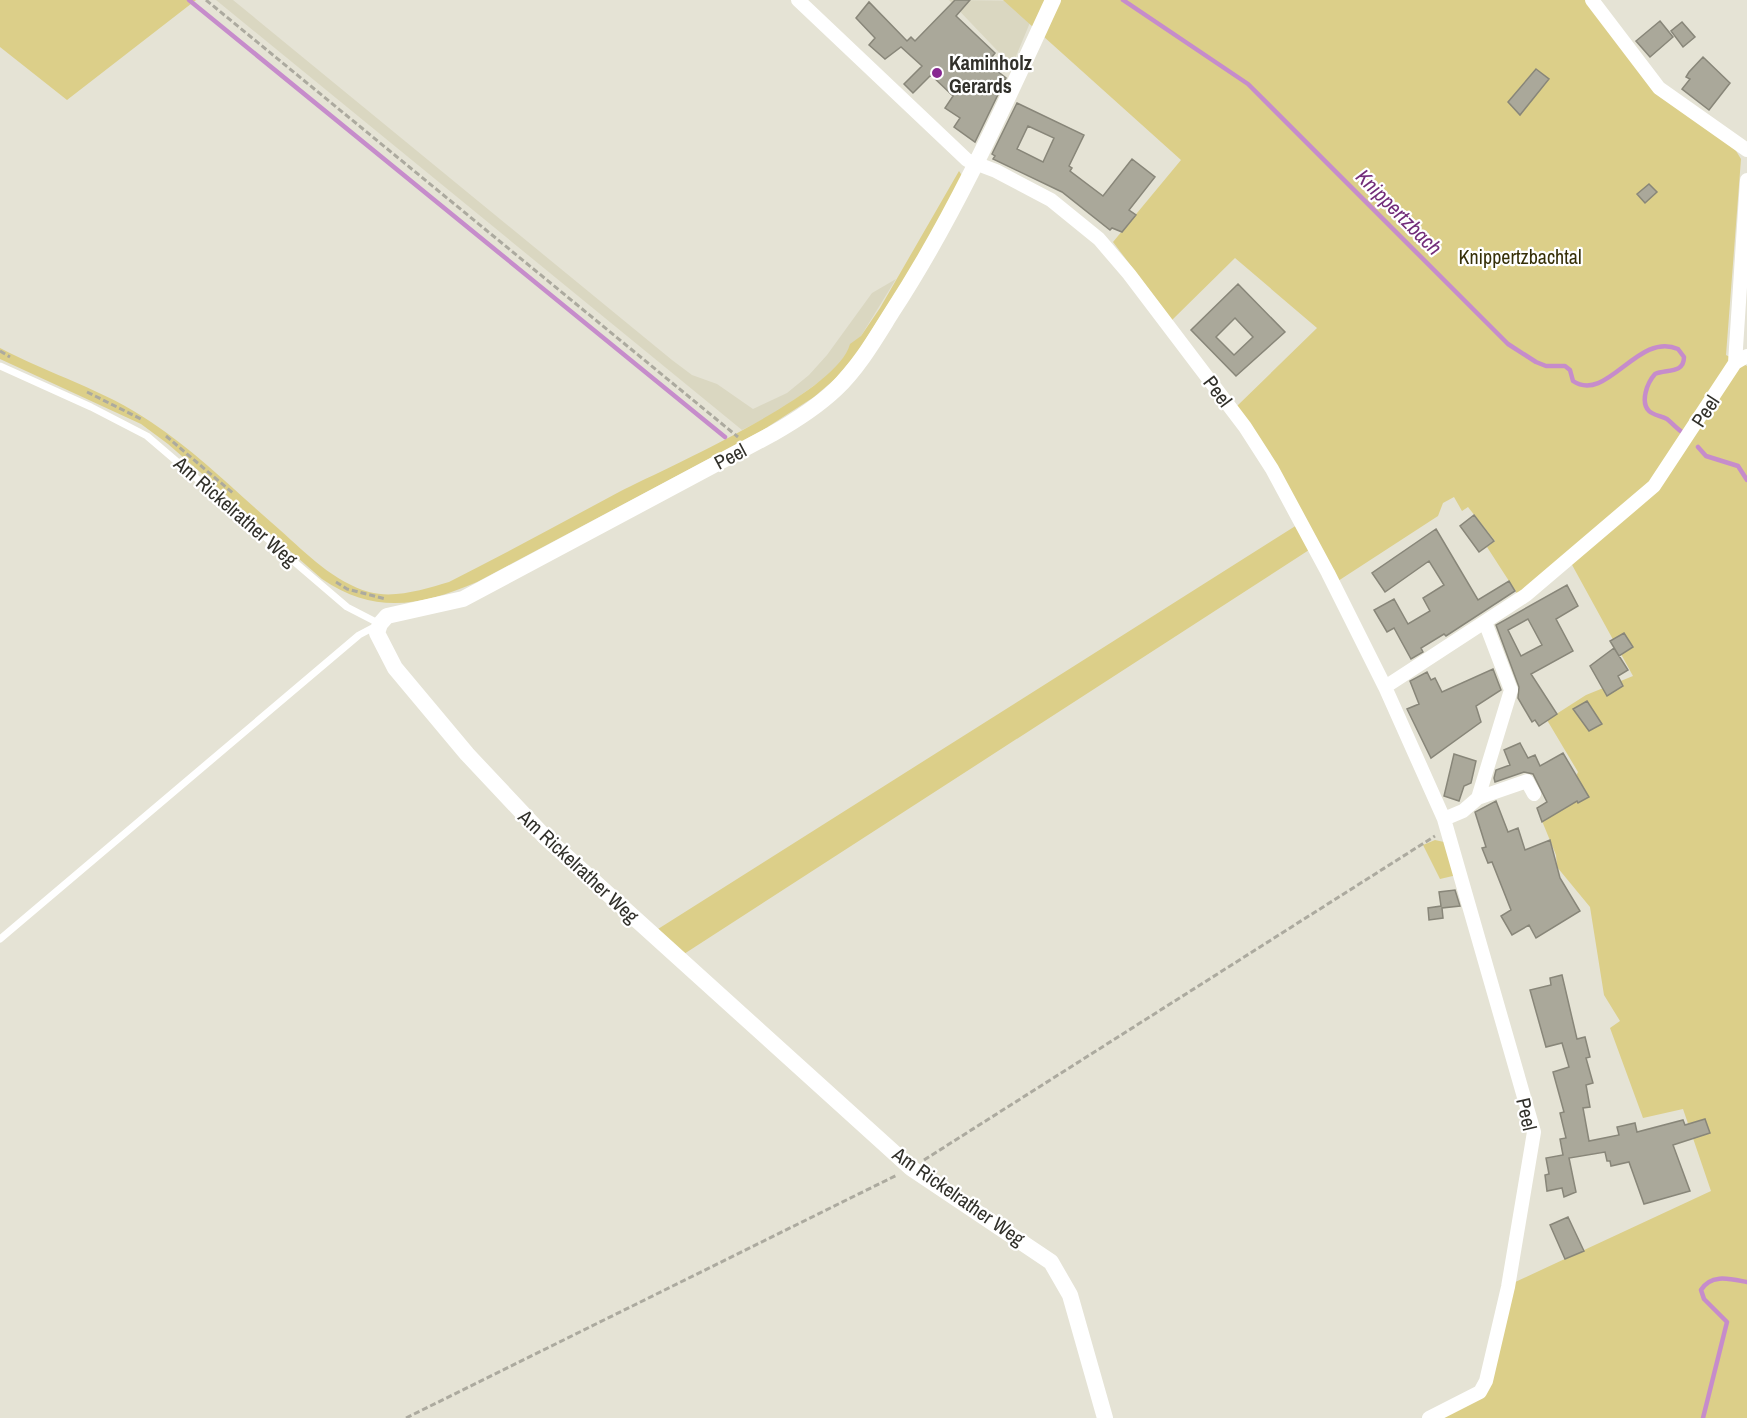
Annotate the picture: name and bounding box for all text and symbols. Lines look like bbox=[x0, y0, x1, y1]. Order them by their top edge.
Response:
place label: Kaminholz Gerards bbox=[949, 49, 1032, 99]
marker: Kaminholz Gerards bbox=[930, 66, 944, 80]
water label: Knippertzbach bbox=[1349, 162, 1449, 262]
park label: Knippertzbachtal bbox=[1458, 243, 1582, 270]
street label: Peel bbox=[1197, 370, 1239, 412]
street label: Peel bbox=[1685, 390, 1725, 432]
street label: Peel bbox=[709, 436, 751, 476]
street label: Am Rickelrather Weg bbox=[168, 449, 304, 572]
street label: Am Rickelrather Weg bbox=[512, 802, 645, 929]
street label: Peel bbox=[1510, 1095, 1544, 1133]
street label: Am Rickelrather Weg bbox=[887, 1140, 1030, 1252]

